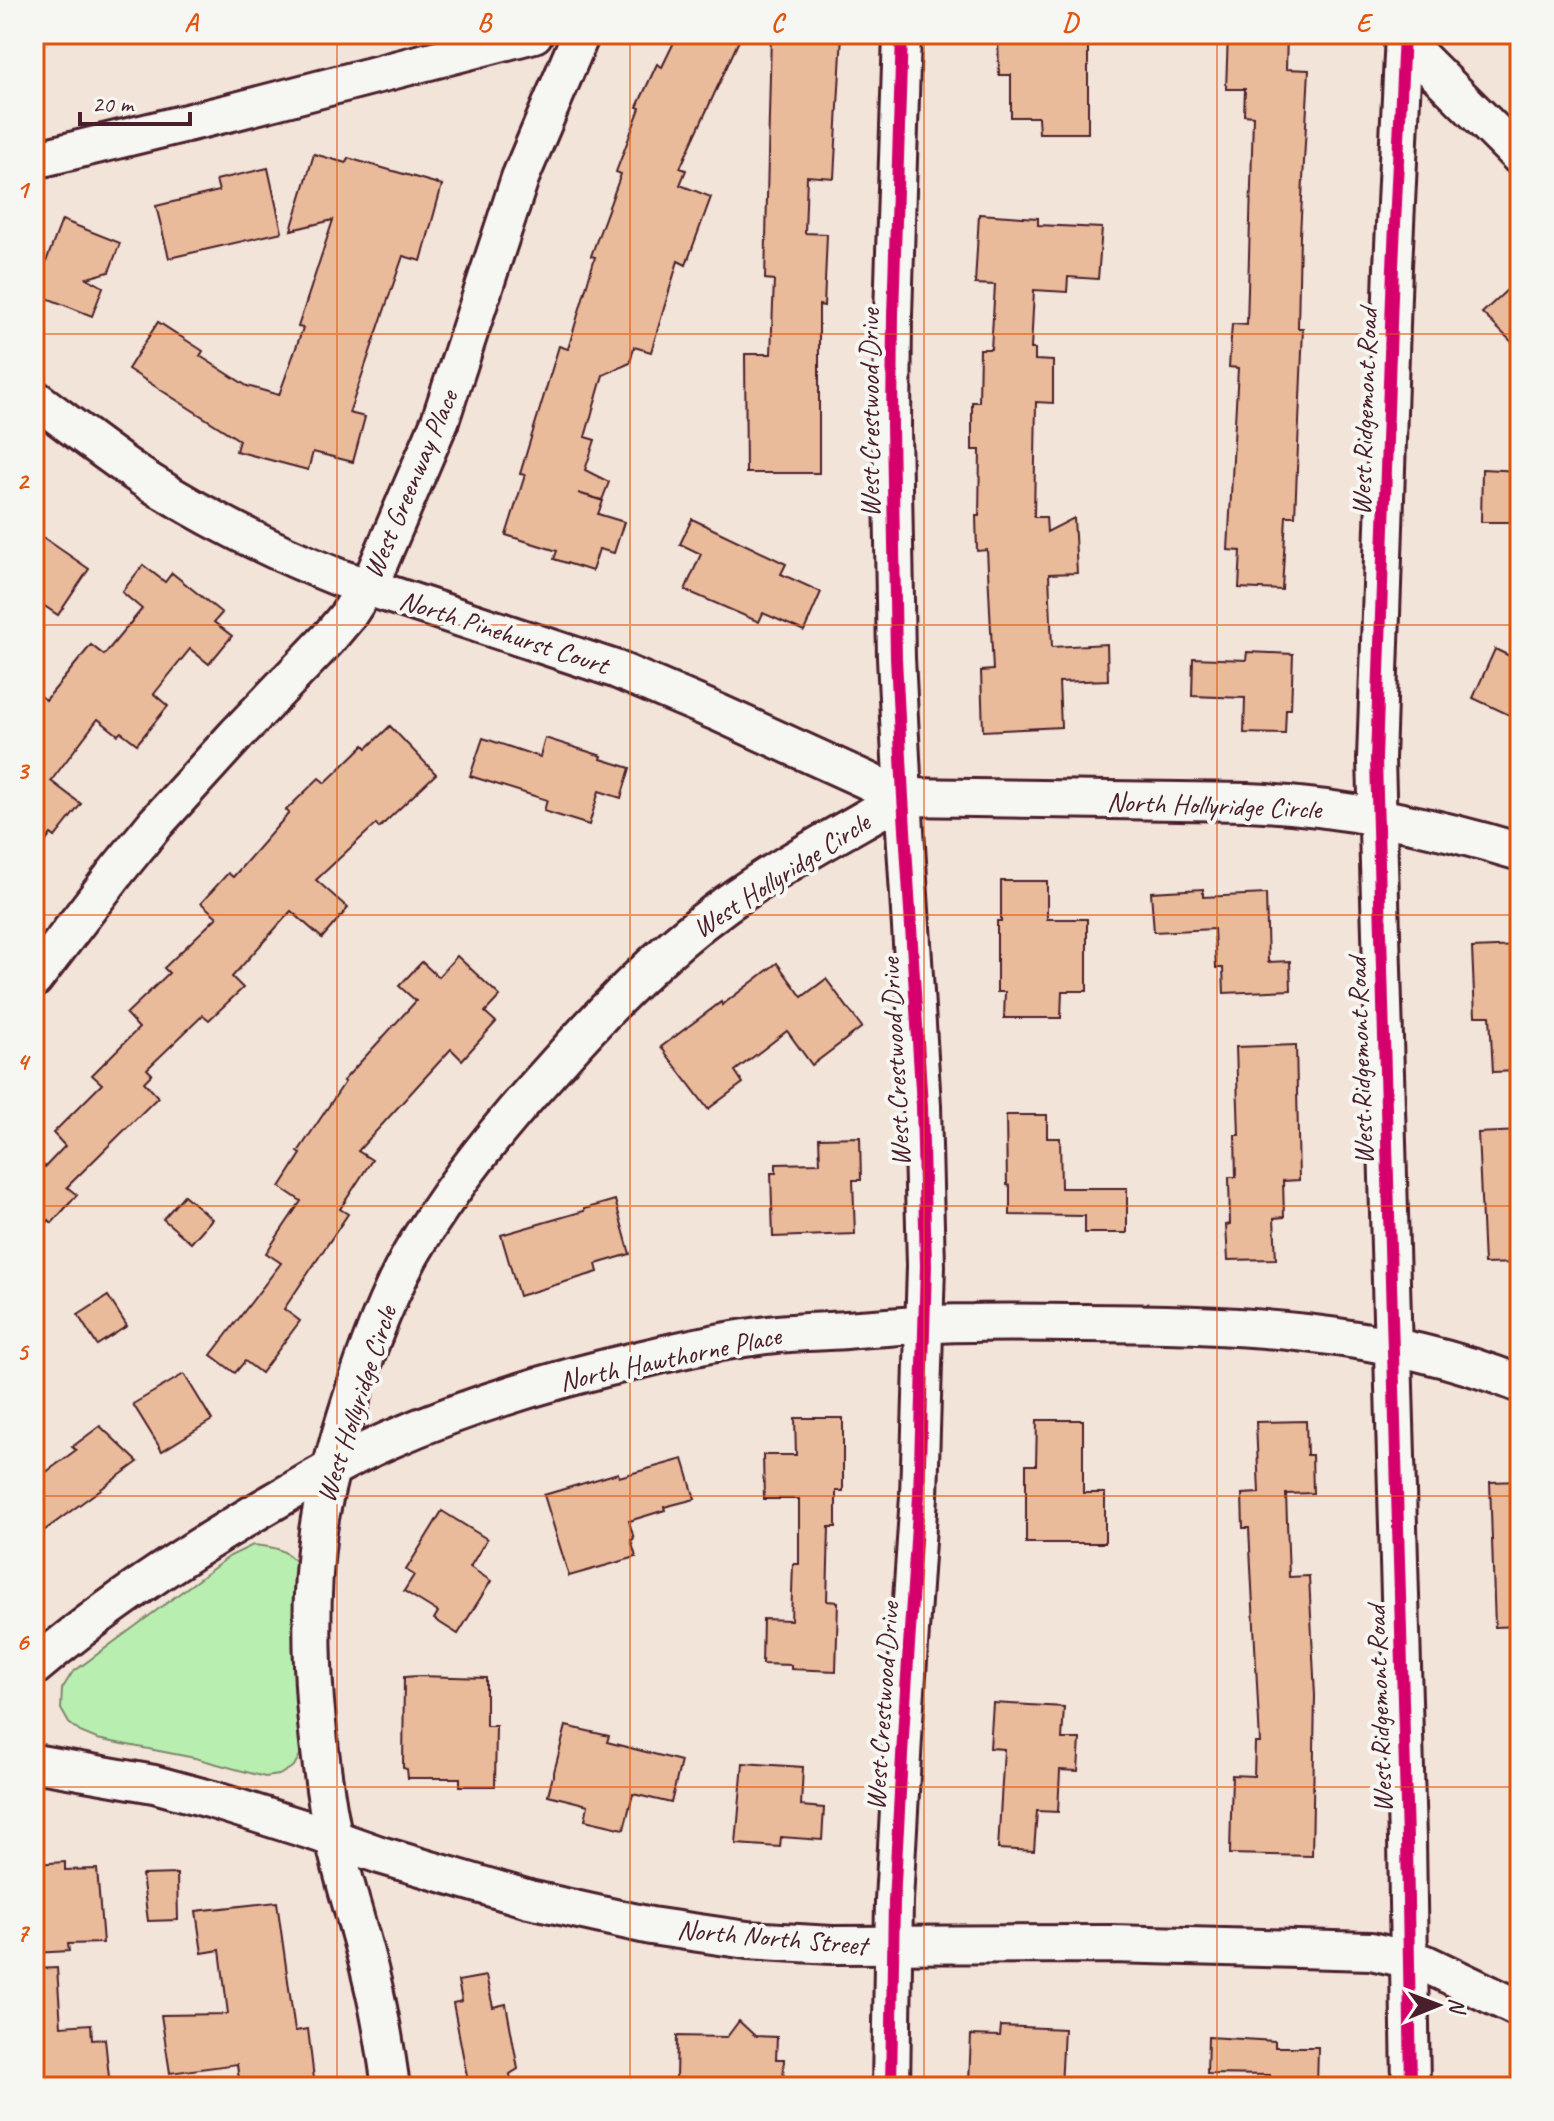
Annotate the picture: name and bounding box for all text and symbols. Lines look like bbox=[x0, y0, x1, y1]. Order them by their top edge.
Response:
text: A bbox=[184, 6, 199, 39]
text: B bbox=[477, 6, 493, 39]
text: C bbox=[771, 6, 787, 39]
text: D bbox=[1062, 6, 1080, 39]
text: E bbox=[1356, 6, 1374, 39]
scale bar bbox=[80, 76, 190, 126]
text: 20 m bbox=[92, 89, 135, 119]
text: 1 bbox=[16, 173, 31, 206]
street label: West Ridgemont Road bbox=[1343, 304, 1385, 516]
street label: West Crestwood Drive bbox=[852, 307, 887, 517]
street label: West Greenway Place bbox=[355, 383, 466, 583]
text: 2 bbox=[16, 464, 30, 497]
street label: North Pinehurst Court bbox=[395, 582, 615, 683]
text: 3 bbox=[16, 754, 30, 787]
street label: North Hollyridge Circle bbox=[1106, 784, 1324, 826]
street label: West Hollyridge Circle bbox=[686, 804, 878, 945]
street label: West Ridgemont Road bbox=[1339, 953, 1381, 1165]
street label: West Crestwood Drive bbox=[872, 955, 918, 1167]
text: 4 bbox=[16, 1045, 31, 1078]
street label: West Hollyridge Circle bbox=[308, 1300, 405, 1507]
street label: North Hawthorne Place bbox=[556, 1317, 786, 1399]
text: 5 bbox=[16, 1335, 30, 1368]
street label: West Crestwood Drive bbox=[857, 1599, 907, 1811]
street label: West Ridgemont Road bbox=[1358, 1601, 1400, 1813]
text: 6 bbox=[16, 1625, 30, 1658]
street label: North North Street bbox=[676, 1911, 872, 1963]
text: 7 bbox=[16, 1916, 30, 1949]
north arrow bbox=[1398, 1965, 1478, 2045]
text: N bbox=[1443, 1998, 1471, 2015]

